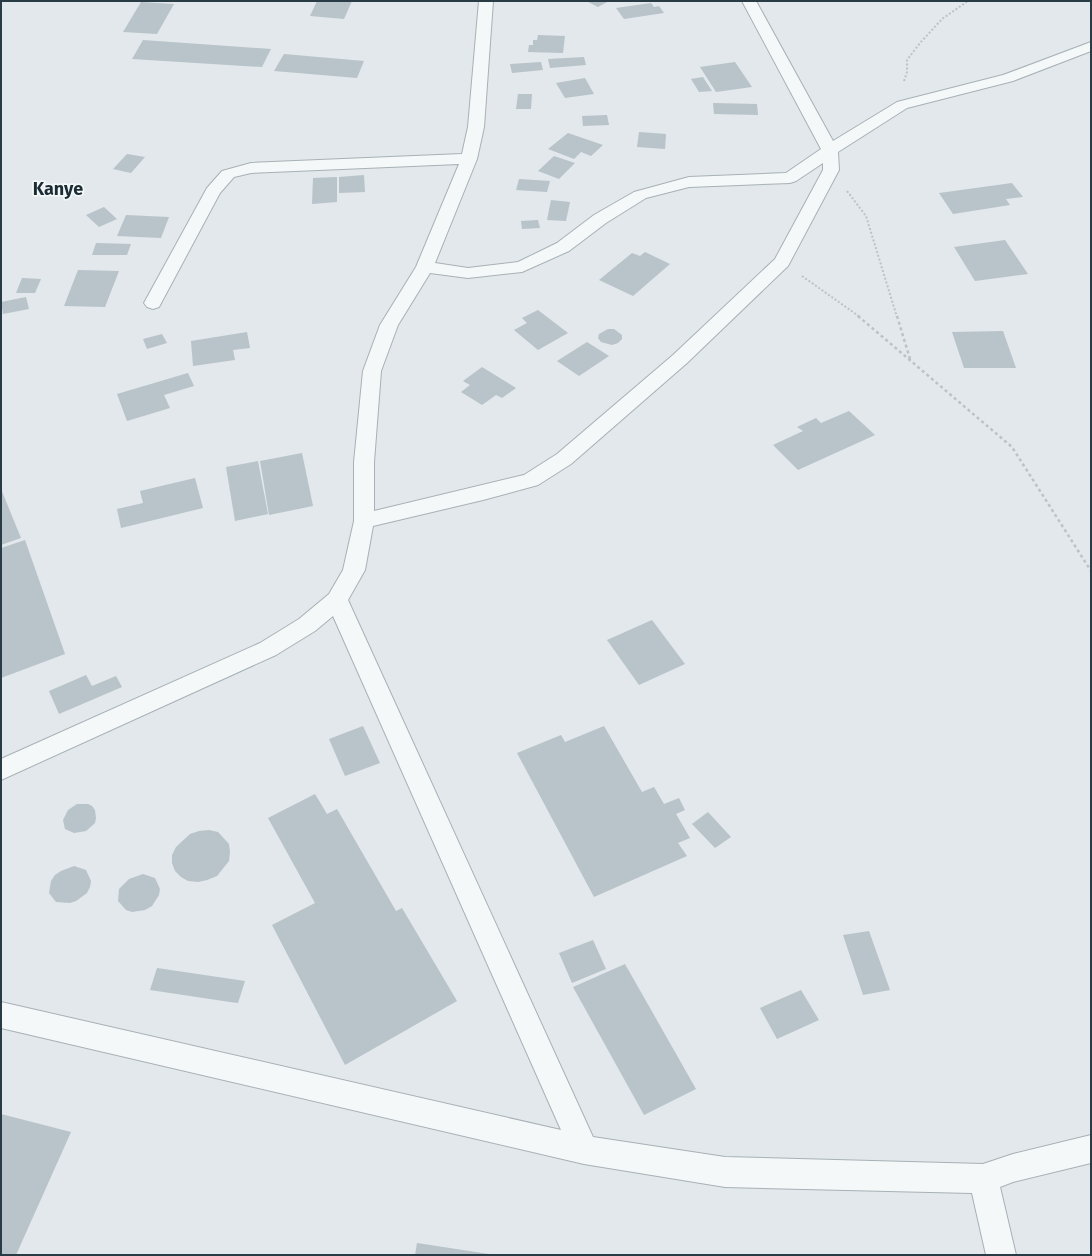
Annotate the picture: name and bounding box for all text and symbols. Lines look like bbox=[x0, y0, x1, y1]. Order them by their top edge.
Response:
district label: Kanye bbox=[33, 178, 83, 200]

